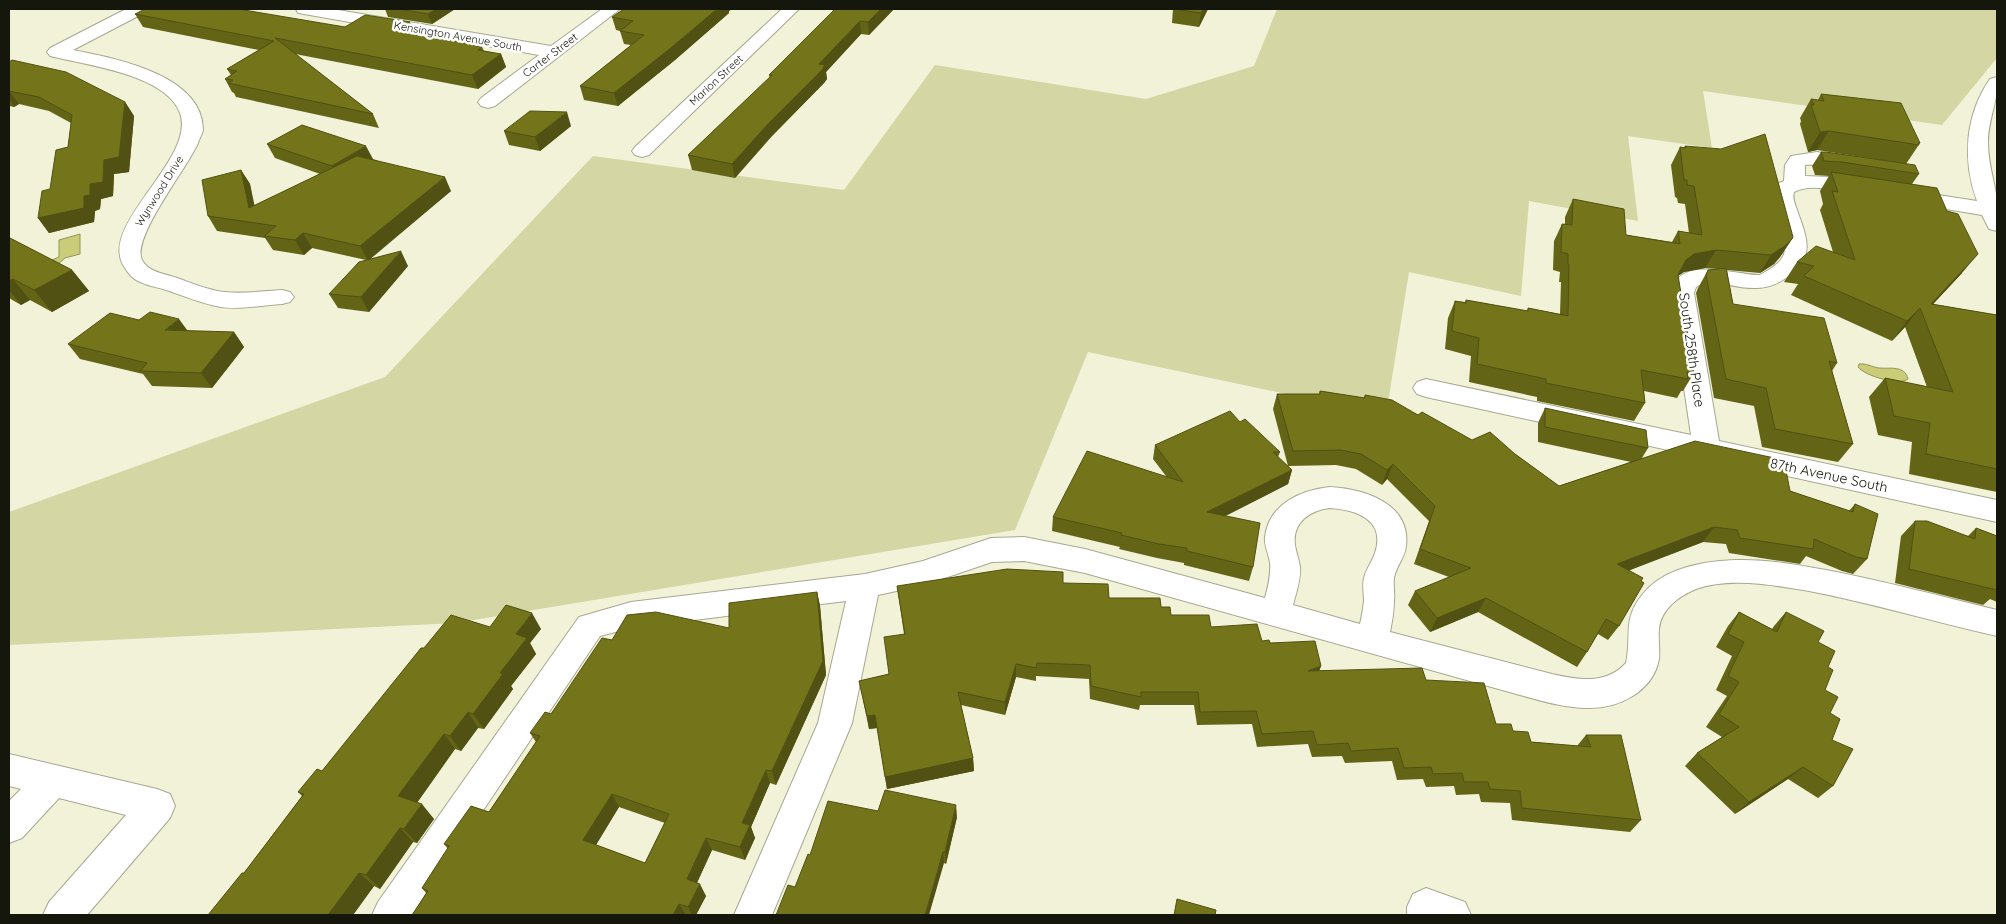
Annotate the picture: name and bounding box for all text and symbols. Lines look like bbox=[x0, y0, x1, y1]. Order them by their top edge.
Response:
street label: Kensington Avenue South bbox=[393, 18, 523, 54]
street label: Carter Street bbox=[520, 30, 580, 80]
street label: Marion Street bbox=[686, 51, 746, 108]
street label: Wynwood Drive bbox=[132, 153, 186, 229]
street label: South 258th Place bbox=[1675, 292, 1709, 409]
street label: 87th Avenue South bbox=[1769, 454, 1889, 496]

